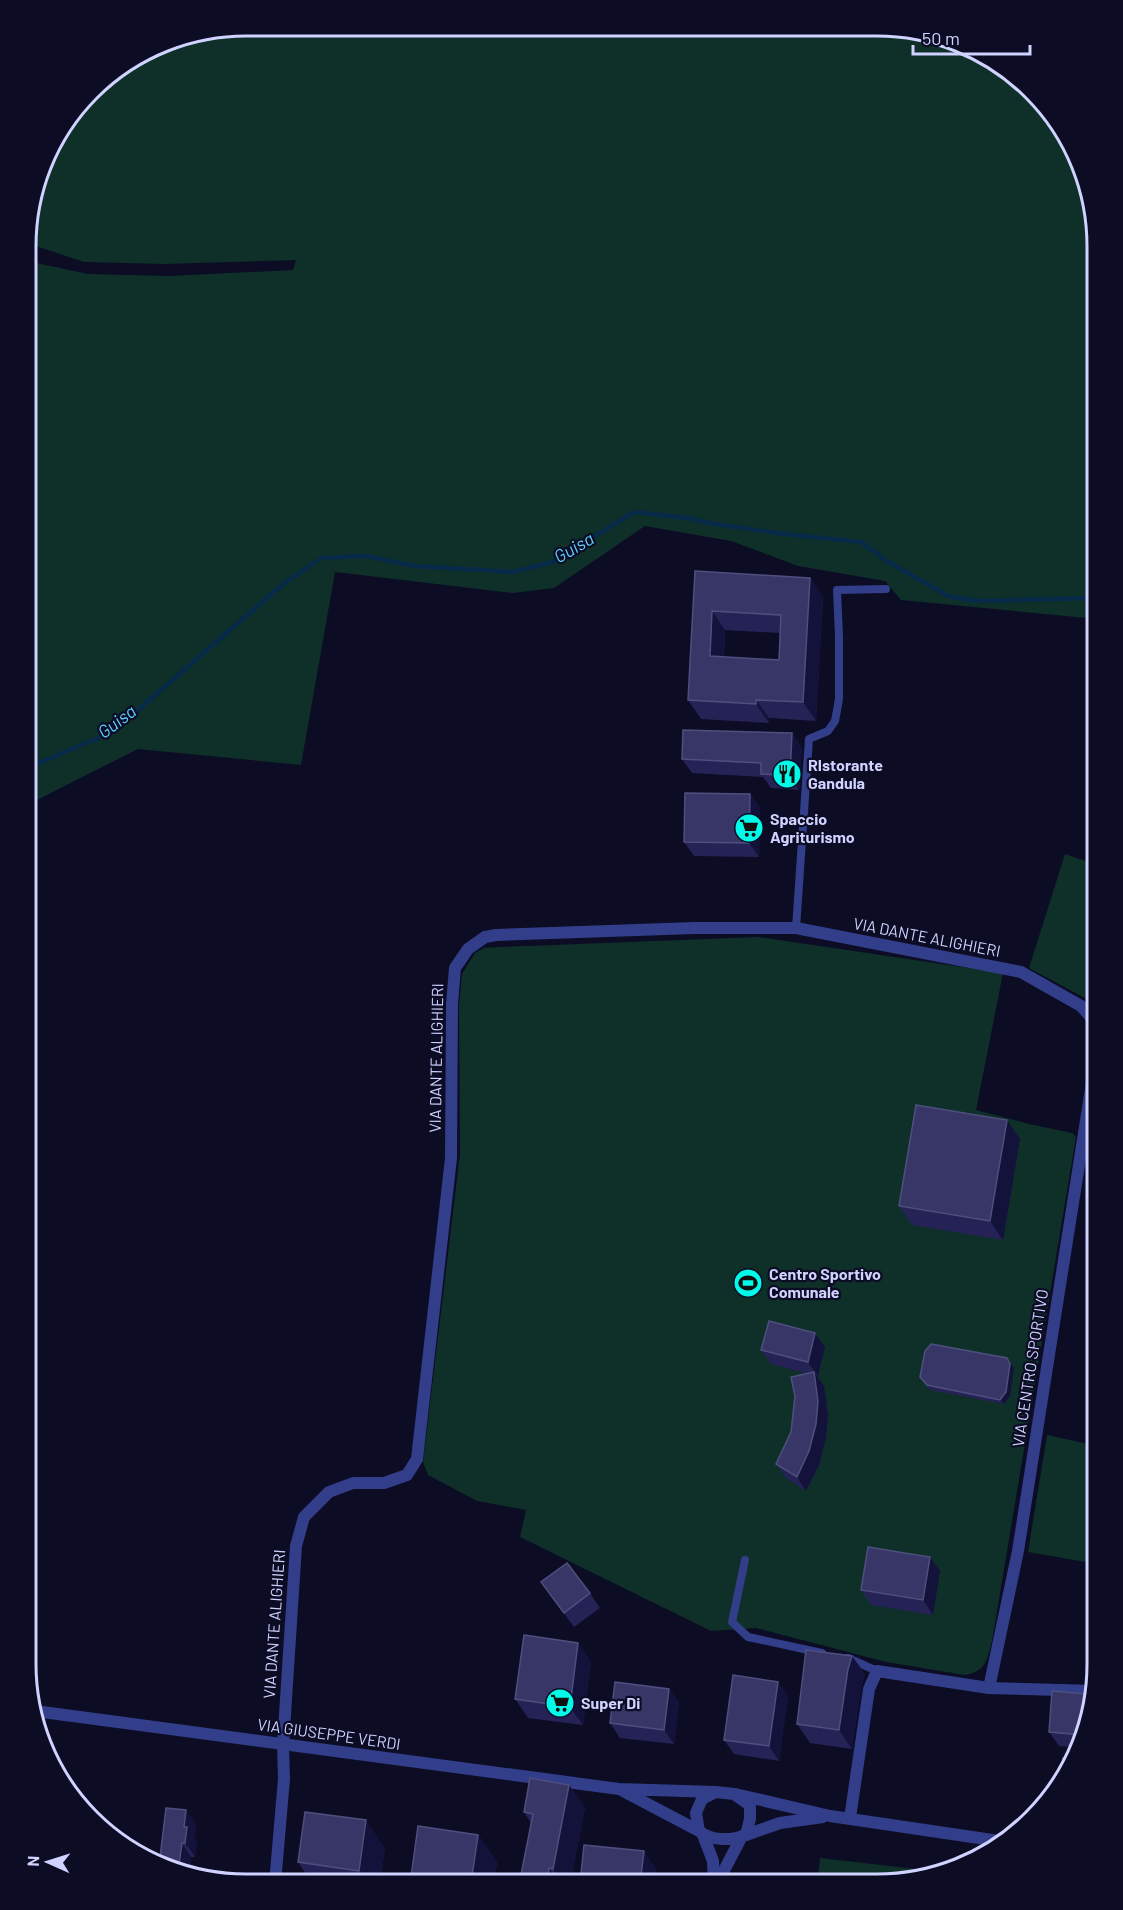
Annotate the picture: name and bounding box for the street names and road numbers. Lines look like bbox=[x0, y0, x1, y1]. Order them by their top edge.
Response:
street label: VIA DANTE ALIGHIERI bbox=[852, 913, 1002, 960]
street label: VIA DANTE ALIGHIERI bbox=[425, 983, 446, 1133]
street label: VIA CENTRO SPORTIVO bbox=[1008, 1288, 1051, 1448]
street label: VIA DANTE ALIGHIERI bbox=[259, 1549, 288, 1699]
street label: VIA GIUSEPPE VERDI bbox=[256, 1714, 402, 1753]

